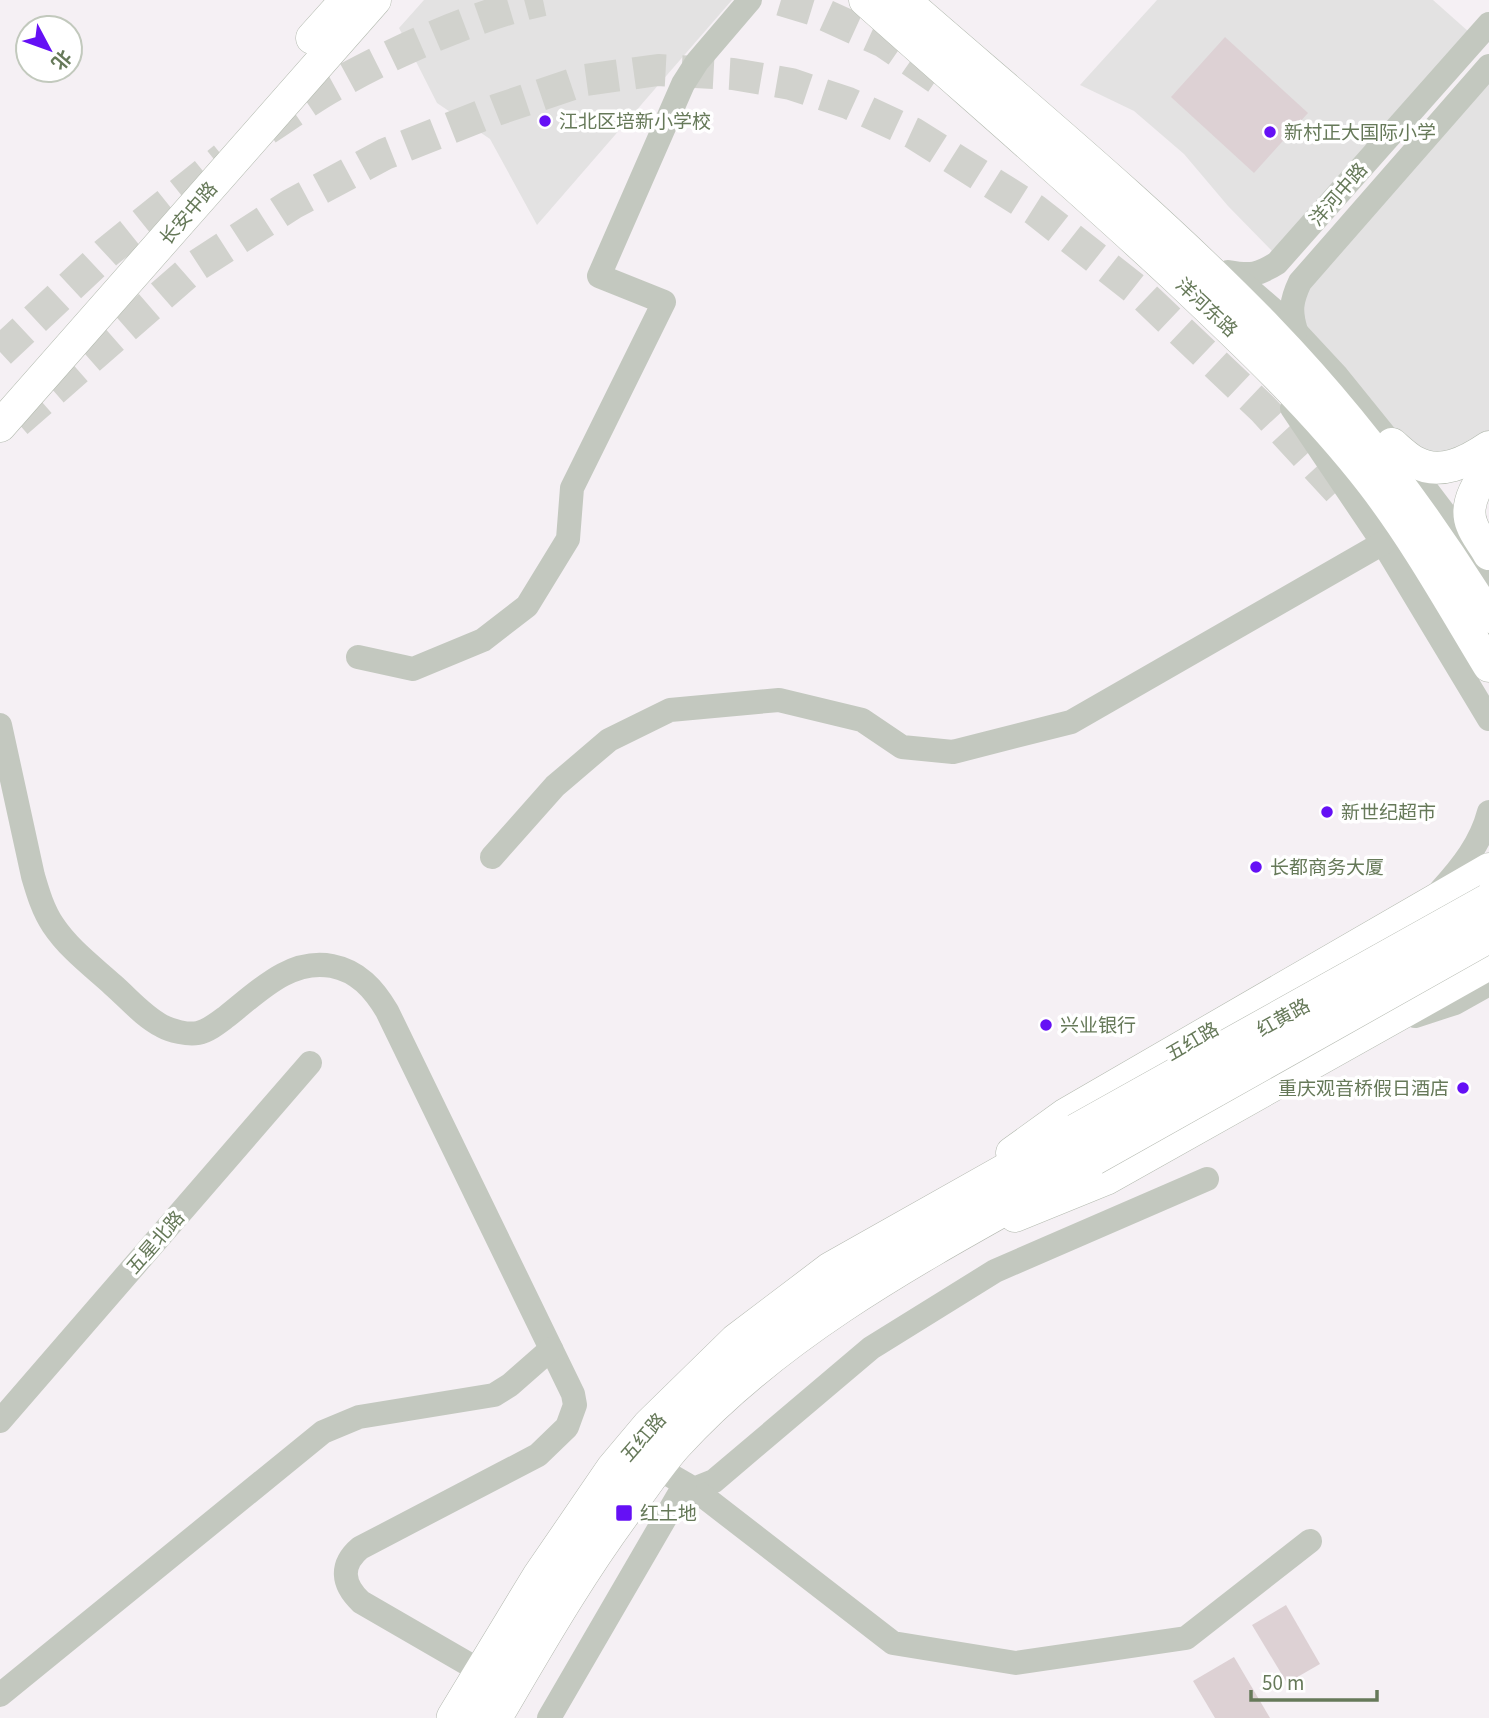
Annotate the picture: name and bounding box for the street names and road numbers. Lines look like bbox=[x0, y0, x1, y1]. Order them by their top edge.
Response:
street label: 洋河中路 bbox=[1304, 157, 1374, 233]
street label: 长安中路 bbox=[154, 176, 224, 252]
street label: 洋河东路 bbox=[1169, 272, 1243, 344]
street label: 红黄路 bbox=[1252, 993, 1315, 1044]
street label: 五红路 bbox=[1161, 1016, 1224, 1068]
street label: 五星北路 bbox=[121, 1205, 191, 1281]
street label: 五红路 bbox=[615, 1408, 673, 1468]

